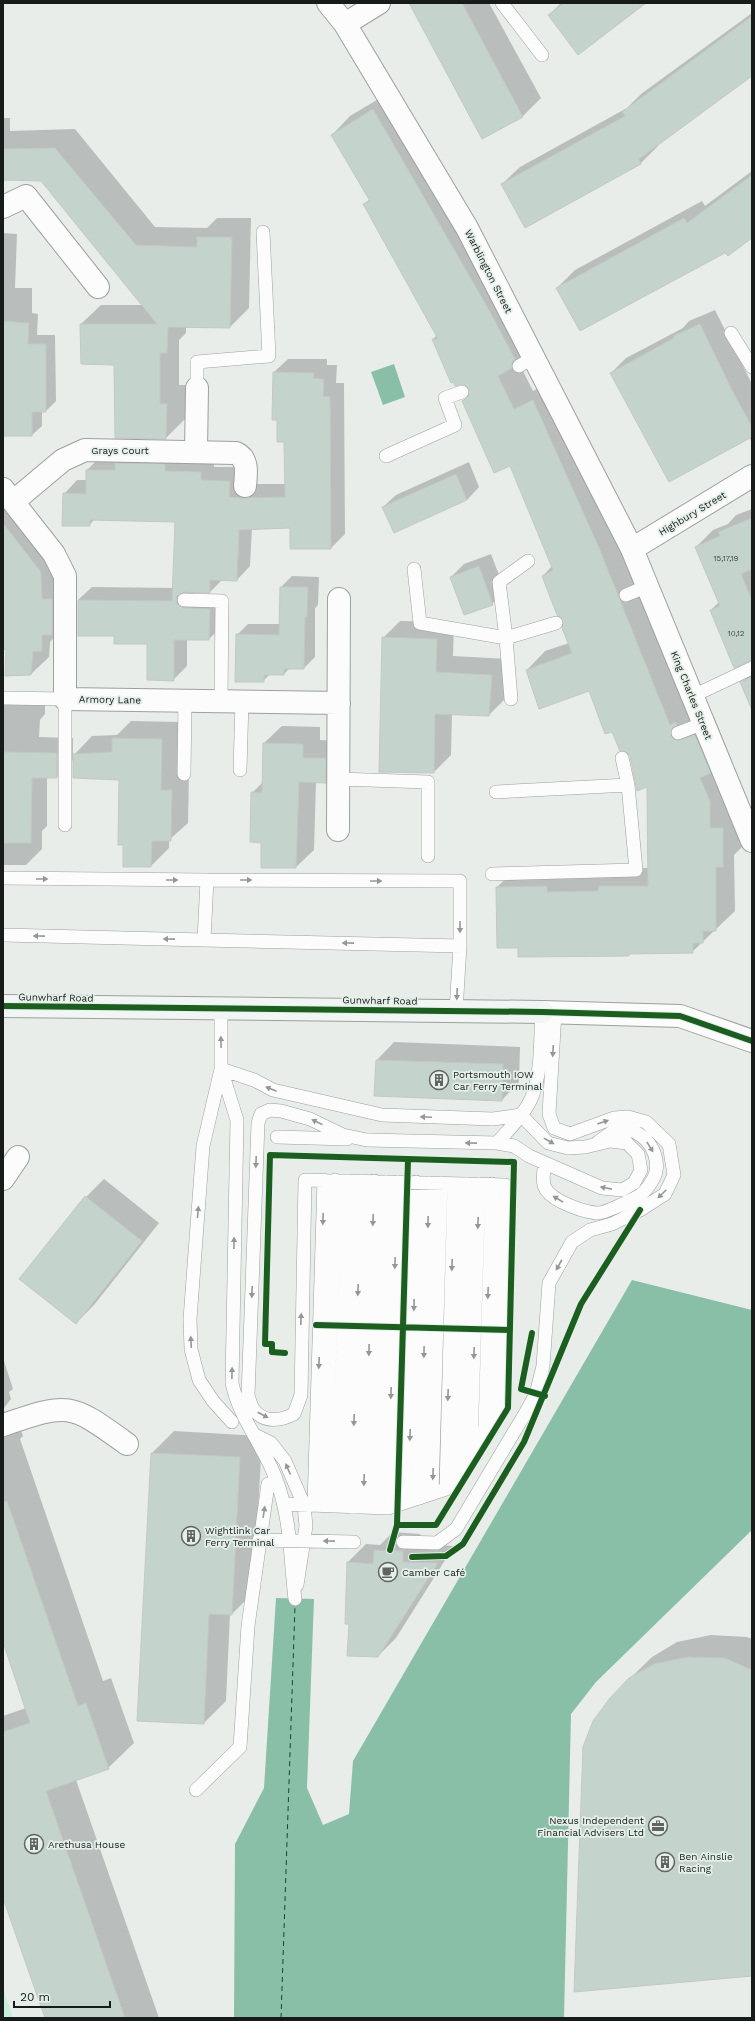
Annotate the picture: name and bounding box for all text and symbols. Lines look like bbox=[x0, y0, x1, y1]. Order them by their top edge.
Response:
street label: Warblington Street bbox=[463, 228, 515, 316]
street label: Grays Court bbox=[91, 445, 149, 456]
street label: Highbury Street bbox=[657, 489, 729, 538]
house number: 15,17,19 bbox=[713, 554, 739, 563]
house number: 10,12 bbox=[728, 629, 745, 638]
street label: King Charles Street bbox=[669, 649, 715, 742]
street label: Armory Lane bbox=[79, 693, 141, 706]
one-way arrow bbox=[36, 876, 49, 882]
one-way arrow bbox=[166, 876, 178, 883]
one-way arrow bbox=[240, 877, 253, 883]
one-way arrow bbox=[370, 878, 383, 884]
one-way arrow bbox=[457, 921, 463, 934]
one-way arrow bbox=[33, 932, 45, 939]
one-way arrow bbox=[162, 936, 175, 942]
one-way arrow bbox=[341, 940, 354, 946]
one-way arrow bbox=[454, 988, 460, 1001]
street label: Gunwharf Road bbox=[18, 991, 94, 1004]
street label: Gunwharf Road bbox=[342, 994, 418, 1007]
one-way arrow bbox=[218, 1036, 225, 1048]
one-way arrow bbox=[549, 1045, 556, 1057]
building icon: Portsmouth IOW Car Ferry Terminal bbox=[428, 1069, 450, 1091]
place label: Portsmouth IOW Car Ferry Terminal bbox=[453, 1069, 542, 1092]
one-way arrow bbox=[265, 1085, 277, 1091]
one-way arrow bbox=[419, 1114, 432, 1120]
one-way arrow bbox=[311, 1119, 322, 1125]
one-way arrow bbox=[598, 1119, 610, 1125]
one-way arrow bbox=[543, 1138, 555, 1145]
one-way arrow bbox=[465, 1139, 477, 1146]
one-way arrow bbox=[647, 1141, 654, 1153]
one-way arrow bbox=[253, 1156, 259, 1169]
one-way arrow bbox=[599, 1184, 612, 1190]
one-way arrow bbox=[658, 1189, 667, 1199]
one-way arrow bbox=[552, 1196, 564, 1203]
one-way arrow bbox=[195, 1206, 202, 1218]
one-way arrow bbox=[320, 1213, 326, 1226]
one-way arrow bbox=[370, 1214, 376, 1227]
one-way arrow bbox=[425, 1216, 431, 1229]
one-way arrow bbox=[475, 1217, 481, 1230]
one-way arrow bbox=[231, 1237, 238, 1249]
one-way arrow bbox=[392, 1257, 398, 1270]
one-way arrow bbox=[448, 1259, 455, 1271]
one-way arrow bbox=[556, 1259, 563, 1271]
one-way arrow bbox=[355, 1284, 361, 1297]
one-way arrow bbox=[248, 1286, 255, 1298]
one-way arrow bbox=[485, 1287, 492, 1299]
one-way arrow bbox=[411, 1299, 417, 1312]
one-way arrow bbox=[298, 1313, 305, 1325]
one-way arrow bbox=[188, 1335, 194, 1348]
one-way arrow bbox=[366, 1344, 372, 1357]
one-way arrow bbox=[421, 1346, 428, 1358]
one-way arrow bbox=[471, 1347, 477, 1360]
one-way arrow bbox=[315, 1357, 322, 1369]
one-way arrow bbox=[229, 1366, 235, 1379]
one-way arrow bbox=[388, 1387, 395, 1399]
one-way arrow bbox=[445, 1389, 451, 1402]
one-way arrow bbox=[257, 1412, 269, 1419]
one-way arrow bbox=[350, 1414, 357, 1426]
one-way arrow bbox=[407, 1429, 413, 1442]
one-way arrow bbox=[285, 1463, 292, 1475]
one-way arrow bbox=[430, 1468, 436, 1481]
one-way arrow bbox=[361, 1474, 367, 1487]
one-way arrow bbox=[261, 1506, 267, 1518]
building icon: Wightlink Car Ferry Terminal bbox=[180, 1525, 202, 1547]
place label: Wightlink Car Ferry Terminal bbox=[205, 1525, 274, 1548]
one-way arrow bbox=[322, 1538, 335, 1544]
cafe icon: Camber Café bbox=[377, 1561, 399, 1583]
place label: Camber Café bbox=[402, 1567, 466, 1578]
place label: Nexus Independent Financial Advisers Ltd bbox=[537, 1815, 645, 1838]
office icon: Nexus Independent Financial Advisers Ltd bbox=[647, 1815, 669, 1837]
building icon: Arethusa House bbox=[23, 1833, 45, 1855]
place label: Arethusa House bbox=[48, 1839, 125, 1850]
building icon: Ben Ainslie Racing bbox=[654, 1851, 676, 1873]
place label: Ben Ainslie Racing bbox=[679, 1851, 733, 1874]
scale bar bbox=[14, 1983, 110, 2009]
text: 20 m bbox=[20, 1990, 50, 2004]

